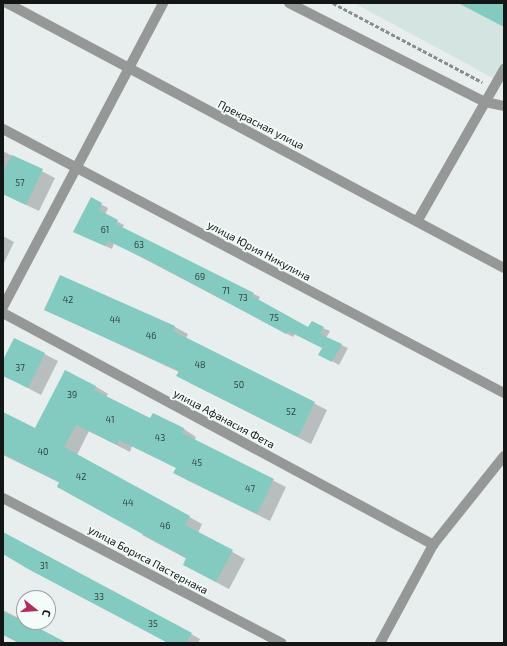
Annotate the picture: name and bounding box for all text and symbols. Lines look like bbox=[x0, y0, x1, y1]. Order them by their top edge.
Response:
street label: Прекрасная улица bbox=[216, 98, 306, 152]
house number: 57 bbox=[15, 178, 25, 188]
street label: улица Юрия Никулина bbox=[205, 218, 313, 284]
house number: 61 bbox=[101, 225, 109, 235]
house number: 63 bbox=[134, 240, 144, 250]
house number: 69 bbox=[195, 272, 205, 282]
house number: 71 bbox=[222, 286, 230, 296]
house number: 73 bbox=[238, 293, 248, 303]
house number: 42 bbox=[63, 295, 73, 305]
house number: 75 bbox=[269, 313, 279, 323]
house number: 44 bbox=[109, 315, 121, 325]
house number: 46 bbox=[146, 331, 156, 341]
house number: 48 bbox=[195, 360, 205, 370]
house number: 37 bbox=[15, 363, 25, 373]
house number: 50 bbox=[234, 380, 244, 390]
street label: улица Афанасия Фета bbox=[171, 387, 277, 451]
house number: 39 bbox=[67, 390, 77, 400]
house number: 52 bbox=[286, 407, 296, 417]
house number: 41 bbox=[105, 415, 115, 425]
house number: 43 bbox=[155, 433, 165, 443]
house number: 40 bbox=[38, 447, 48, 457]
house number: 45 bbox=[192, 458, 202, 468]
house number: 42 bbox=[76, 472, 86, 482]
house number: 47 bbox=[245, 484, 255, 494]
house number: 44 bbox=[122, 498, 134, 508]
house number: 46 bbox=[160, 521, 170, 531]
street label: улица Бориса Пастернака bbox=[86, 523, 210, 597]
house number: 31 bbox=[40, 561, 48, 571]
north arrow bbox=[16, 590, 56, 630]
house number: 33 bbox=[94, 592, 104, 602]
text: С bbox=[40, 608, 54, 618]
house number: 35 bbox=[148, 619, 158, 629]

